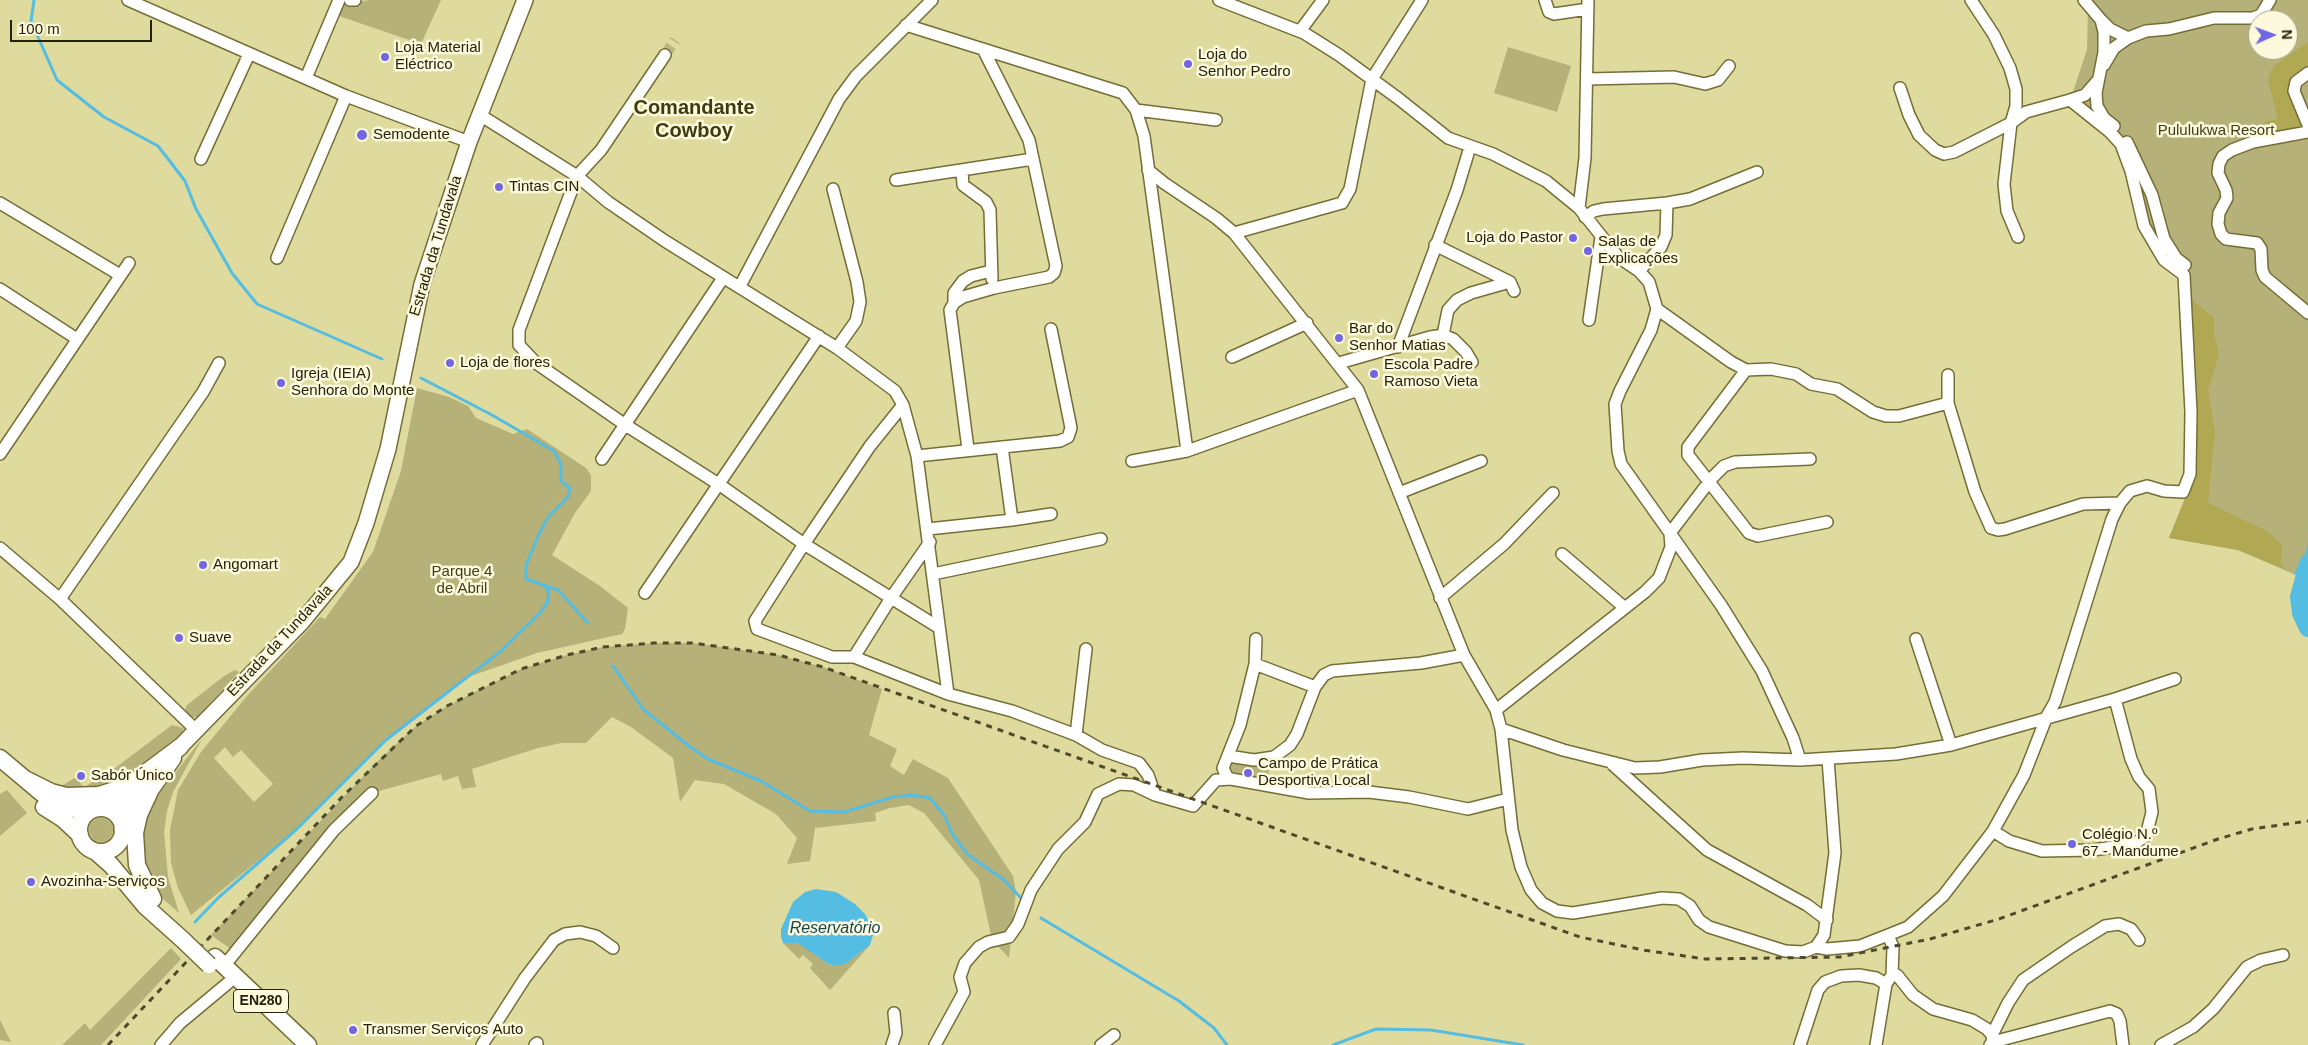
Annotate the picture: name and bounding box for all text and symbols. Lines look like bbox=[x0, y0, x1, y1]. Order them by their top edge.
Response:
scale bar bbox=[12, 10, 155, 42]
north arrow bbox=[2248, 10, 2298, 60]
text: 100 m bbox=[18, 20, 60, 37]
text: N bbox=[2279, 29, 2295, 40]
place label: Loja Material Eléctrico bbox=[395, 39, 481, 74]
place label: Loja do Senhor Pedro bbox=[1198, 46, 1291, 81]
marker: Loja Material Eléctrico bbox=[379, 51, 391, 63]
marker: Loja do Senhor Pedro bbox=[1182, 58, 1194, 70]
district label: Comandante Cowboy bbox=[633, 96, 755, 143]
park label: Pululukwa Resort bbox=[2158, 122, 2274, 140]
place label: Semodente bbox=[373, 126, 450, 144]
marker: Semodente bbox=[355, 128, 369, 142]
street label: Estrada da Tundavala bbox=[406, 173, 466, 319]
place label: Tintas CIN bbox=[509, 178, 579, 196]
marker: Tintas CIN bbox=[493, 181, 505, 193]
place label: Loja do Pastor bbox=[1466, 229, 1563, 247]
marker: Loja do Pastor bbox=[1567, 232, 1579, 244]
place label: Salas de Explicações bbox=[1598, 233, 1678, 268]
marker: Salas de Explicações bbox=[1582, 245, 1594, 257]
place label: Bar do Senhor Matias bbox=[1349, 320, 1446, 355]
marker: Bar do Senhor Matias bbox=[1333, 332, 1345, 344]
place label: Loja de flores bbox=[460, 354, 550, 372]
place label: Escola Padre Ramoso Vieta bbox=[1384, 356, 1478, 391]
marker: Loja de flores bbox=[444, 357, 456, 369]
place label: Igreja (IEIA) Senhora do Monte bbox=[291, 365, 414, 400]
marker: Escola Padre Ramoso Vieta bbox=[1368, 368, 1380, 380]
marker: Igreja (IEIA) Senhora do Monte bbox=[275, 377, 287, 389]
place label: Angomart bbox=[213, 556, 278, 574]
marker: Angomart bbox=[197, 559, 209, 571]
park label: Parque 4 de Abril bbox=[432, 563, 492, 598]
street label: Estrada da Tundavala bbox=[224, 581, 336, 701]
place label: Suave bbox=[189, 629, 232, 647]
marker: Suave bbox=[173, 632, 185, 644]
place label: Campo de Prática Desportiva Local bbox=[1258, 755, 1378, 790]
place label: Sabór Único bbox=[91, 767, 174, 785]
marker: Campo de Prática Desportiva Local bbox=[1242, 767, 1254, 779]
marker: Sabór Único bbox=[75, 770, 87, 782]
place label: Colégio N.º 67 - Mandume bbox=[2082, 826, 2179, 861]
marker: Colégio N.º 67 - Mandume bbox=[2066, 838, 2078, 850]
place label: Avozinha-Serviços bbox=[41, 873, 165, 891]
marker: Avozinha-Serviços bbox=[25, 876, 37, 888]
water label: Reservatório bbox=[790, 919, 880, 939]
road number: EN280 bbox=[234, 989, 288, 1012]
place label: Transmer Serviços Auto bbox=[363, 1021, 523, 1039]
marker: Transmer Serviços Auto bbox=[347, 1024, 359, 1036]

